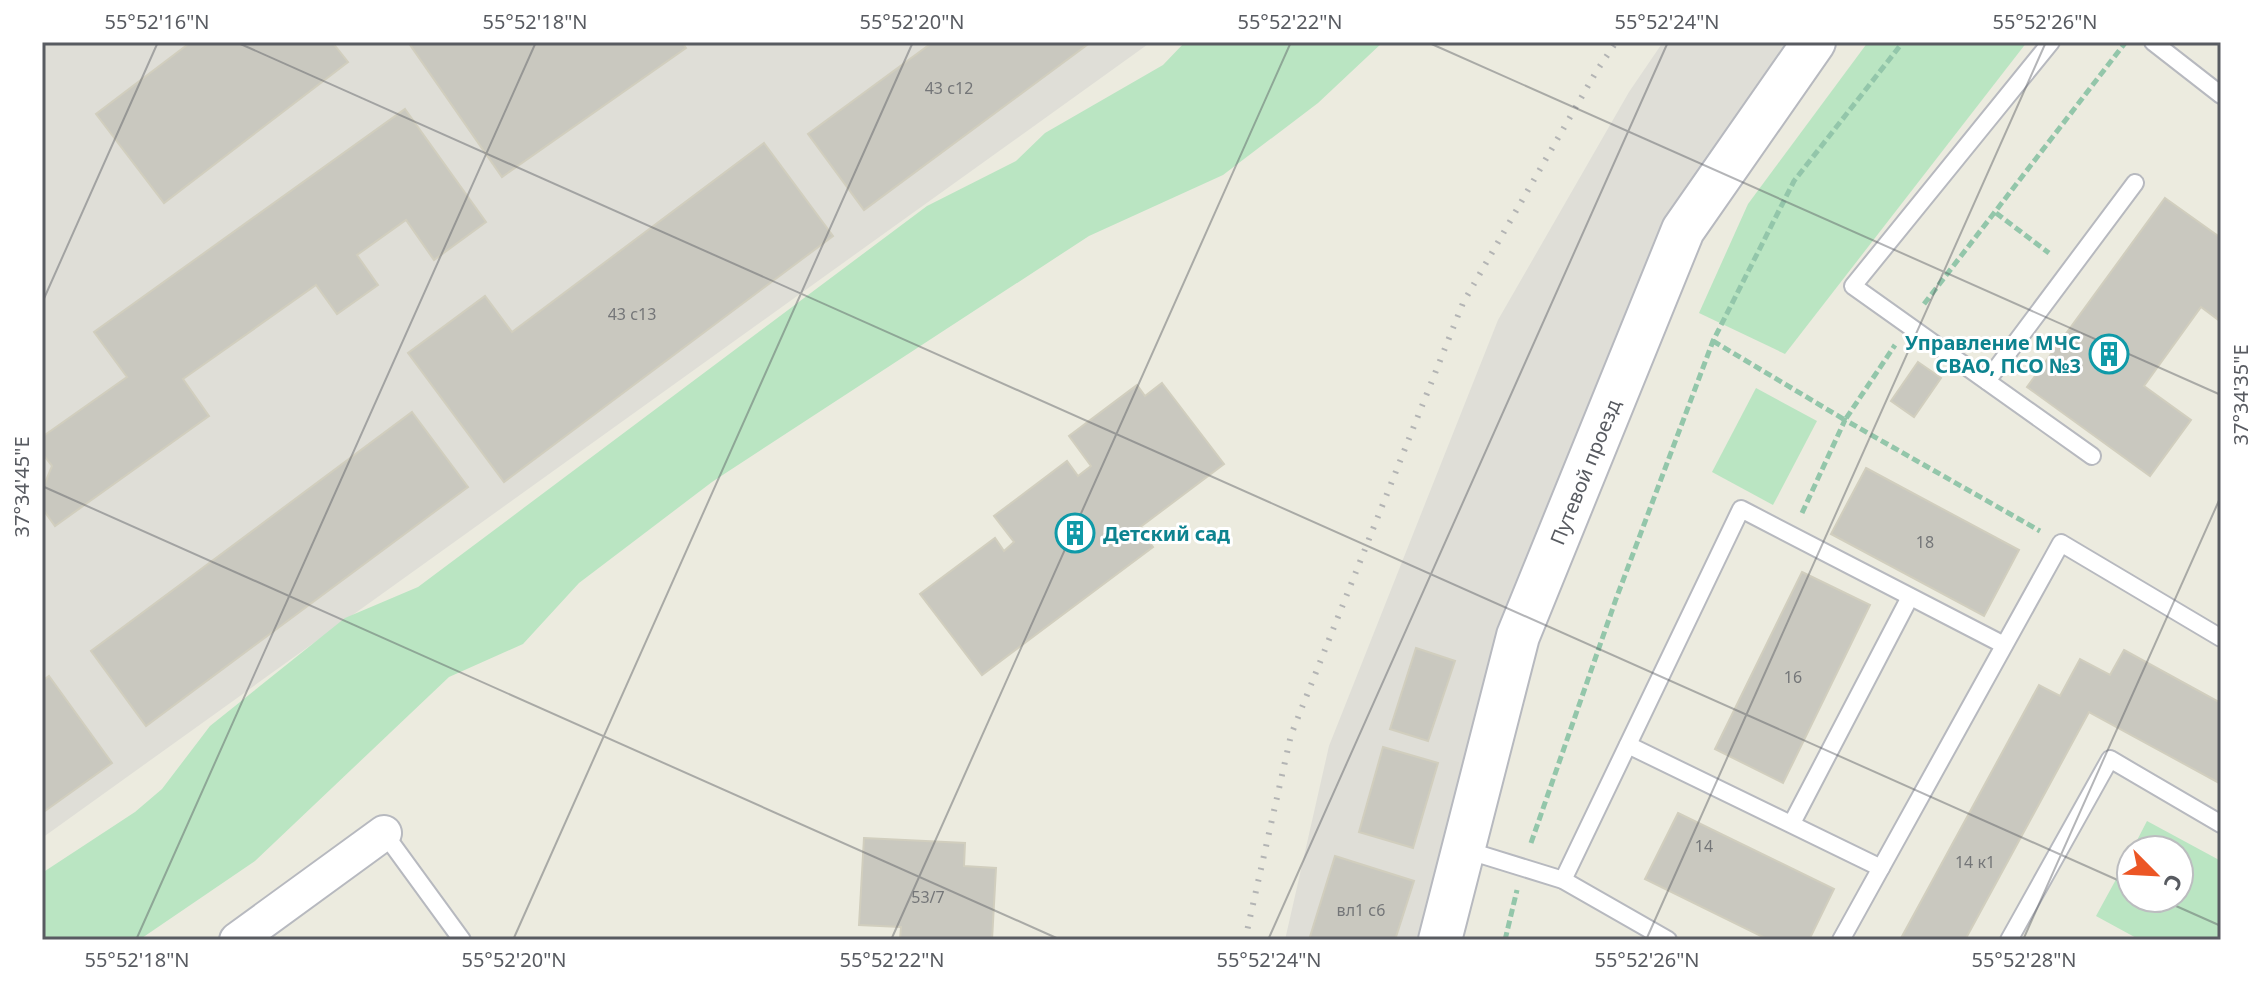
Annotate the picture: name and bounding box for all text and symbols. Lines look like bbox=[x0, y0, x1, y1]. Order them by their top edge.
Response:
text: 55°52'16"N bbox=[104, 8, 210, 35]
text: 55°52'18"N bbox=[482, 8, 588, 35]
text: 55°52'20"N bbox=[859, 8, 965, 35]
text: 55°52'22"N bbox=[1237, 8, 1343, 35]
text: 55°52'24"N bbox=[1614, 8, 1720, 35]
text: 55°52'26"N bbox=[1992, 8, 2098, 35]
house number: 43 с12 bbox=[925, 77, 973, 99]
house number: 43 с13 bbox=[608, 303, 656, 325]
place label: Управление МЧС СВАО, ПСО №3 bbox=[1905, 329, 2081, 379]
building icon: Управление МЧС СВАО, ПСО №3 bbox=[2088, 333, 2130, 375]
text: 37°34'35"E bbox=[2227, 345, 2254, 445]
street label: Путевой проезд bbox=[1543, 395, 1627, 549]
text: 37°34'45"E bbox=[8, 437, 35, 537]
building icon: Детский сад bbox=[1054, 512, 1096, 554]
place label: Детский сад bbox=[1103, 520, 1230, 547]
house number: 18 bbox=[1916, 531, 1934, 553]
house number: 16 bbox=[1784, 666, 1802, 688]
north arrow bbox=[2115, 834, 2195, 914]
house number: 14 bbox=[1695, 835, 1713, 857]
house number: 14 к1 bbox=[1955, 851, 1995, 873]
text: С bbox=[2158, 870, 2191, 895]
house number: 53/7 bbox=[911, 886, 945, 908]
house number: вл1 с6 bbox=[1337, 899, 1385, 921]
text: 55°52'18"N bbox=[84, 946, 190, 973]
text: 55°52'20"N bbox=[461, 946, 567, 973]
text: 55°52'22"N bbox=[839, 946, 945, 973]
text: 55°52'24"N bbox=[1216, 946, 1322, 973]
text: 55°52'26"N bbox=[1594, 946, 1700, 973]
text: 55°52'28"N bbox=[1971, 946, 2077, 973]

